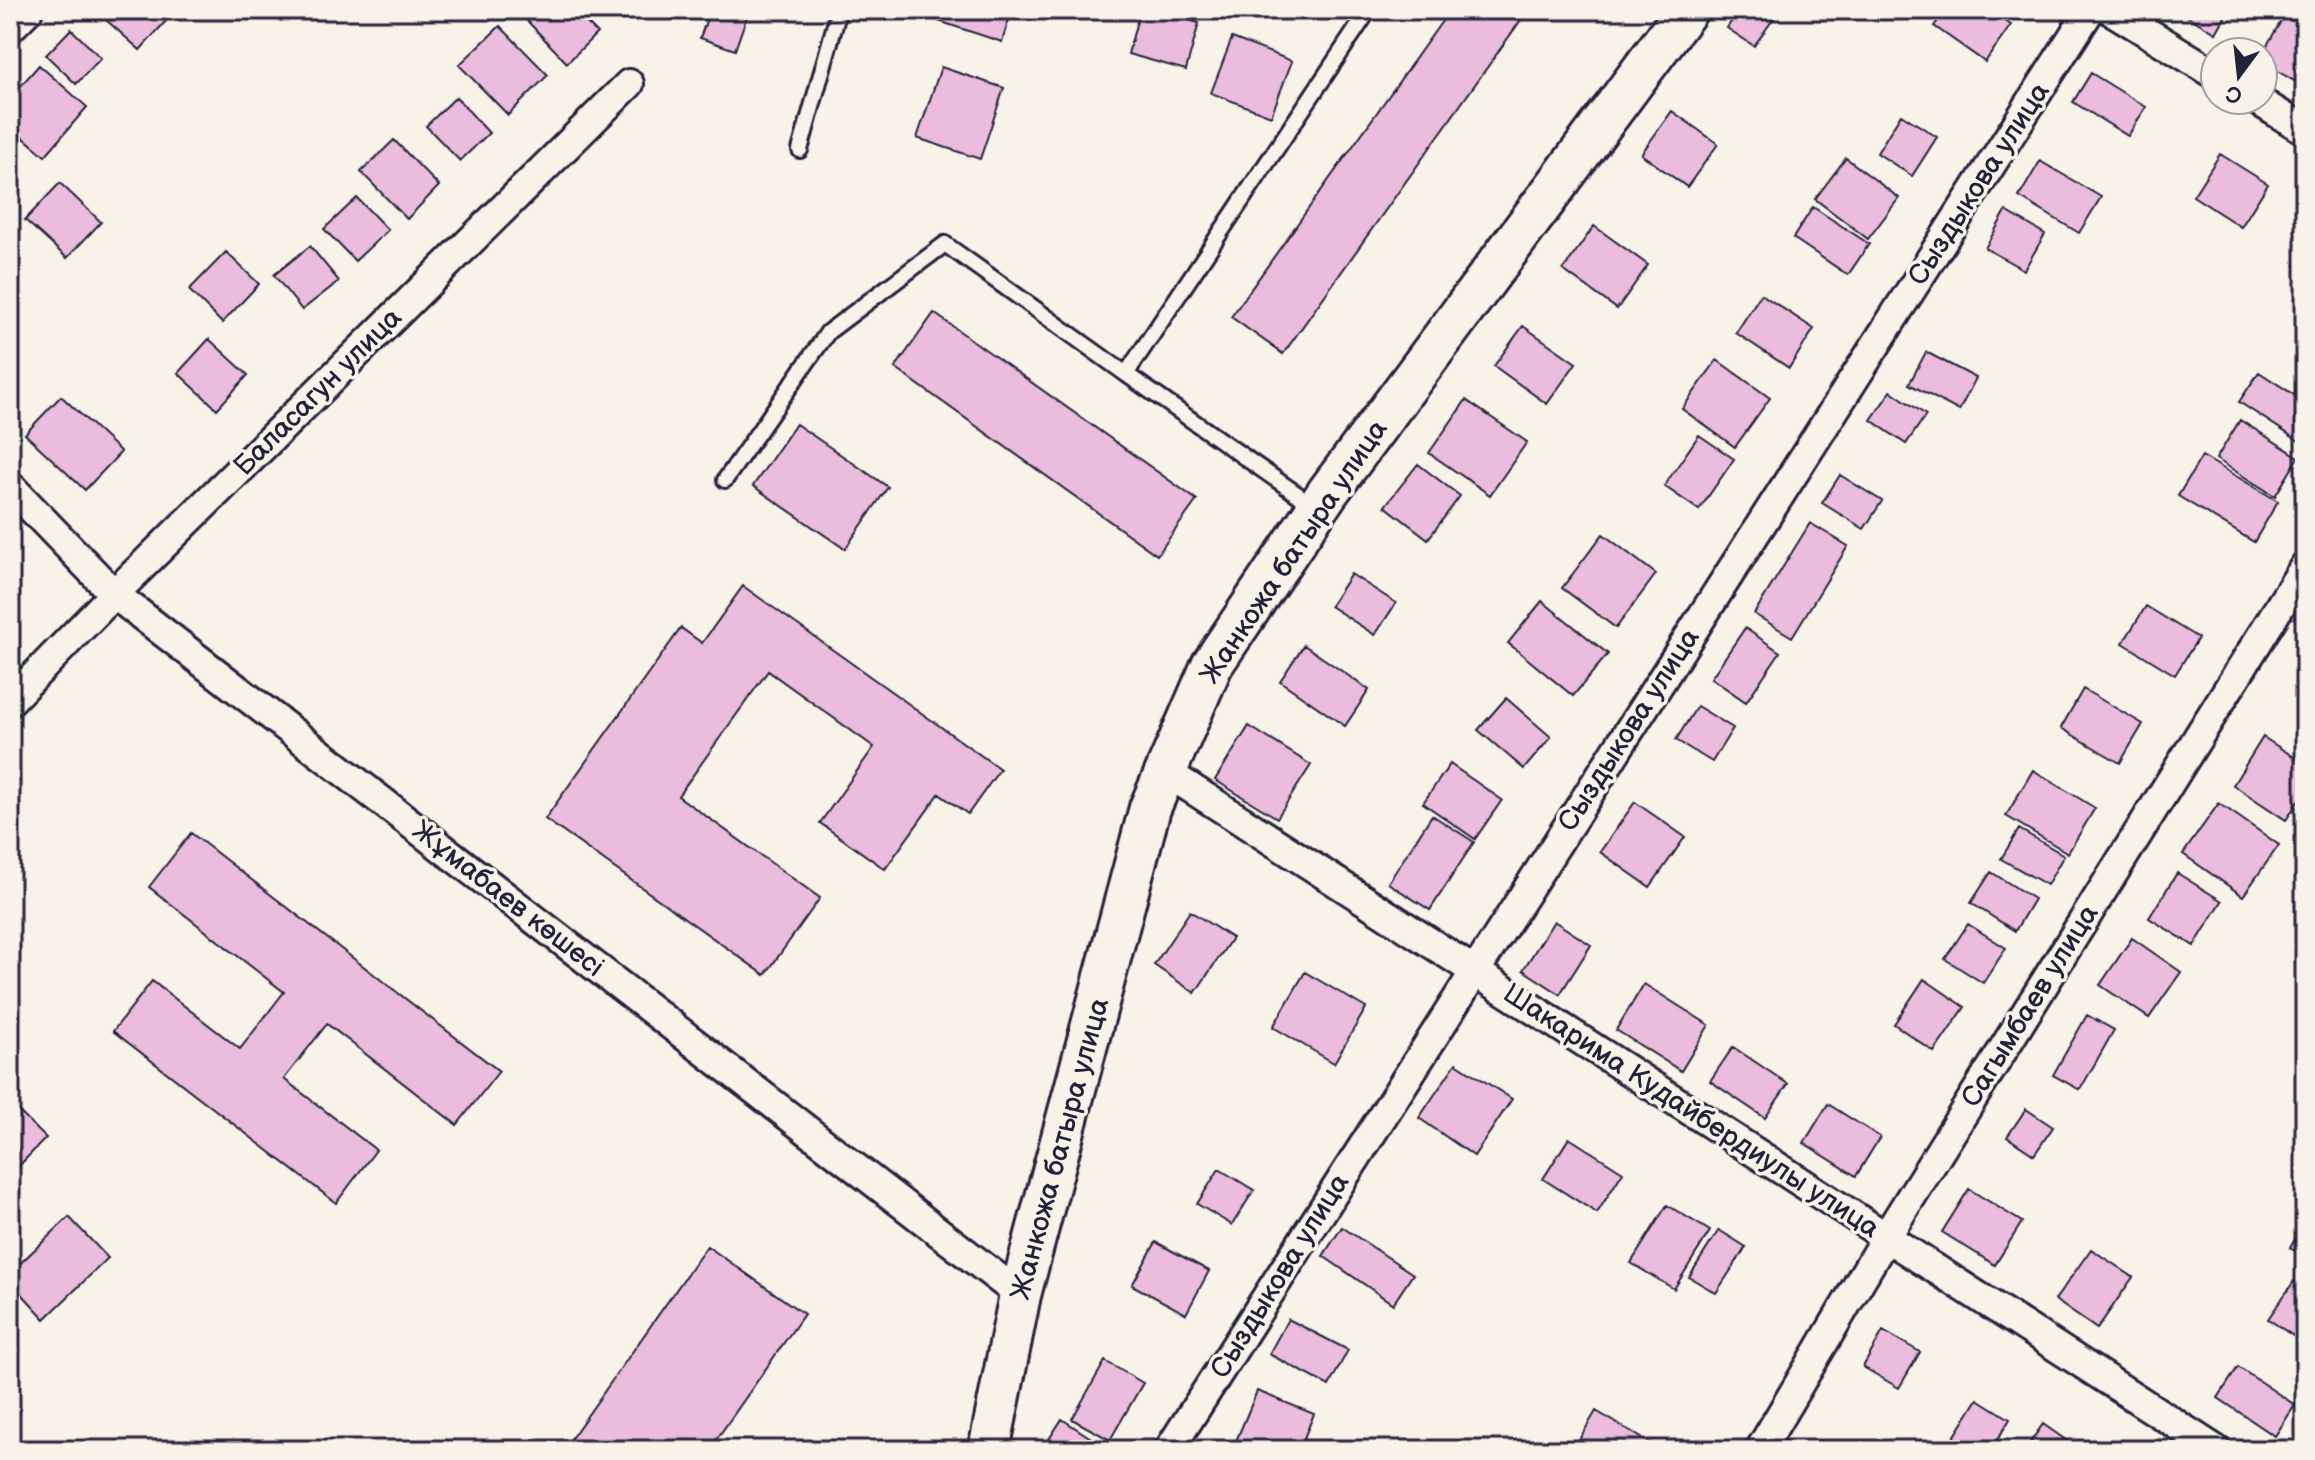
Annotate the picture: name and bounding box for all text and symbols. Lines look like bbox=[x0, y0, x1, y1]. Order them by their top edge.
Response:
north arrow bbox=[2199, 36, 2279, 116]
street label: Сыздыкова улица bbox=[1901, 76, 2057, 292]
text: С bbox=[2223, 79, 2245, 109]
street label: Баласагун улица bbox=[227, 301, 409, 483]
street label: Жанкожа батыра улица bbox=[1193, 413, 1395, 690]
street label: Сыздыкова улица bbox=[1551, 622, 1707, 838]
street label: Жұмабаев көшесі bbox=[406, 814, 610, 984]
street label: Сагымбаев улица bbox=[1954, 898, 2106, 1113]
street label: Шакарима Кудайбердиулы улица bbox=[1497, 977, 1886, 1245]
street label: Жанкожа батыра улица bbox=[1004, 994, 1116, 1304]
street label: Сыздыкова улица bbox=[1204, 1167, 1356, 1384]

